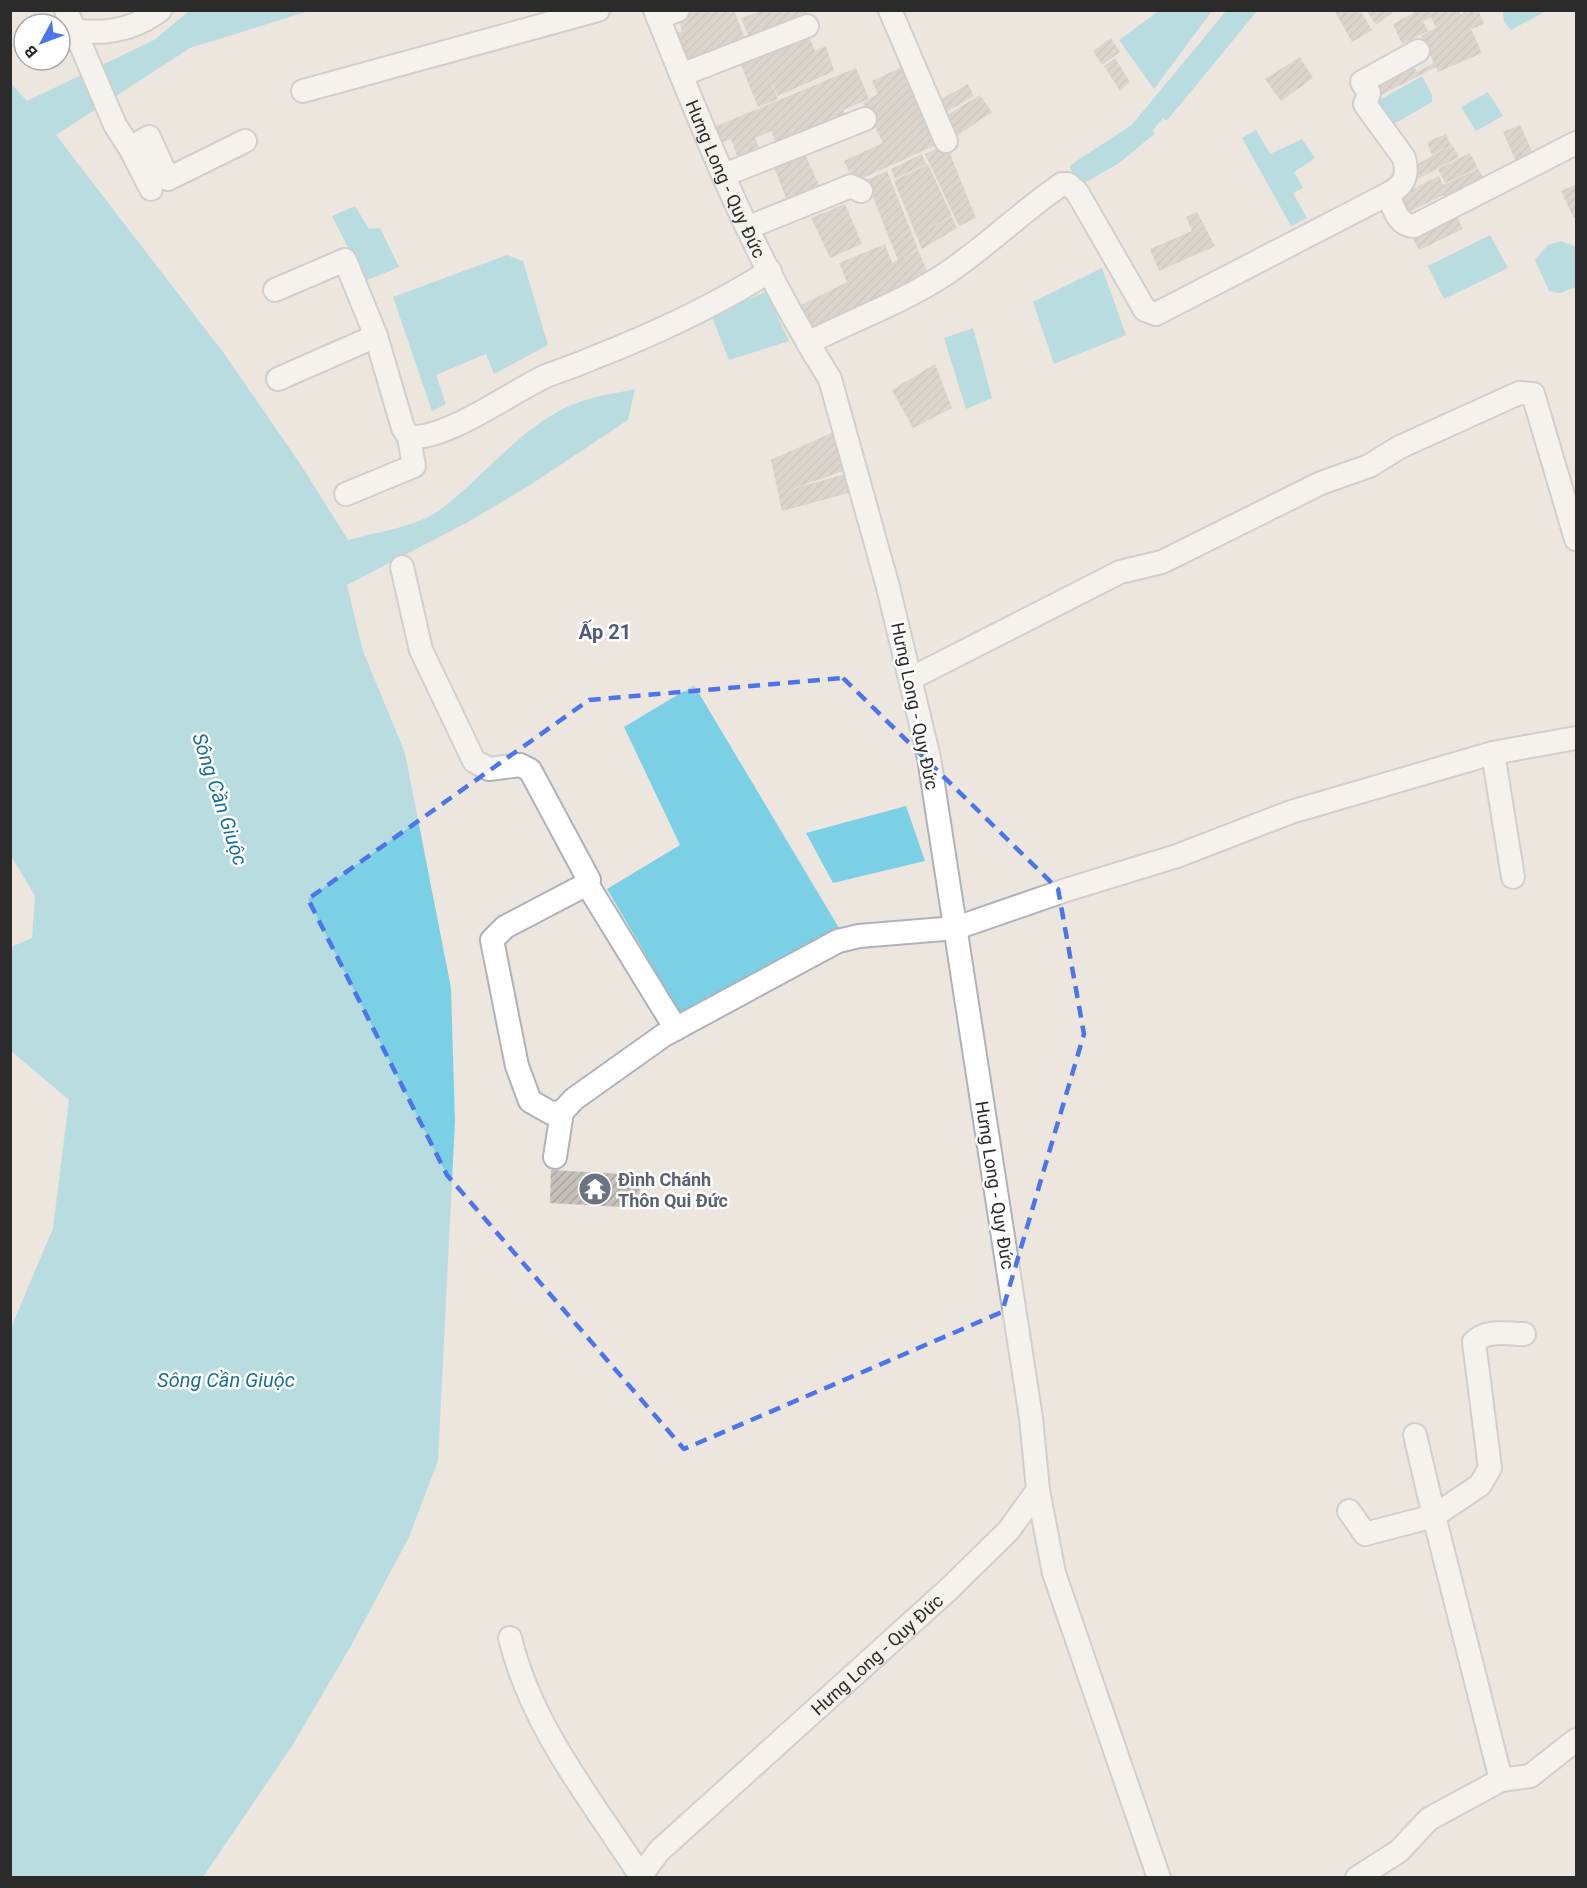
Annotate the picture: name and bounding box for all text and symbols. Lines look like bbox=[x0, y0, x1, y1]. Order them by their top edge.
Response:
north arrow bbox=[12, 12, 72, 72]
text: B bbox=[21, 41, 42, 62]
street label: Hưng Long - Quy Đức bbox=[682, 97, 770, 261]
district label: Ấp 21 bbox=[579, 619, 631, 644]
street label: Hưng Long - Quy Đức bbox=[887, 621, 943, 791]
water label: Sông Cần Giuộc bbox=[187, 730, 253, 868]
street label: Hưng Long - Quy Đức bbox=[971, 1099, 1019, 1271]
place label: Đình Chánh Thôn Qui Đức bbox=[618, 1169, 728, 1211]
temple icon: Đình Chánh Thôn Qui Đức bbox=[577, 1171, 613, 1207]
water label: Sông Cần Giuộc bbox=[157, 1368, 295, 1392]
street label: Hưng Long - Quy Đức bbox=[806, 1589, 947, 1719]

